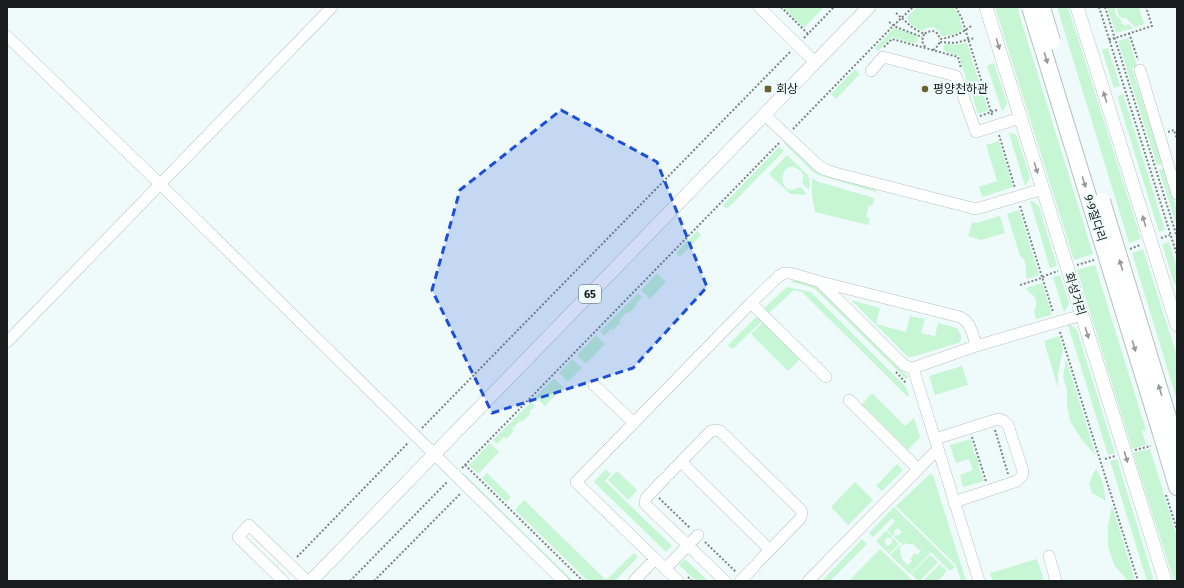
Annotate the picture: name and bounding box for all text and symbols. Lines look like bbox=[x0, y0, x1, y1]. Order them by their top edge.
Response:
one-way arrow bbox=[995, 39, 1001, 51]
one-way arrow bbox=[1043, 52, 1049, 64]
place label: 회상 bbox=[776, 82, 798, 96]
place label: 평양천하관 bbox=[933, 82, 988, 96]
marker: 회상 bbox=[763, 84, 773, 94]
marker: 평양천하관 bbox=[920, 84, 930, 94]
one-way arrow bbox=[1102, 91, 1108, 103]
one-way arrow bbox=[1033, 163, 1039, 175]
one-way arrow bbox=[1081, 176, 1087, 188]
street label: 9·9절다리 bbox=[1081, 193, 1109, 243]
one-way arrow bbox=[1141, 215, 1147, 227]
one-way arrow bbox=[1118, 259, 1124, 271]
street label: 화성거리 bbox=[1062, 271, 1088, 317]
road number: 65 bbox=[579, 285, 601, 303]
one-way arrow bbox=[1085, 327, 1091, 339]
one-way arrow bbox=[1132, 341, 1138, 353]
one-way arrow bbox=[1157, 383, 1163, 395]
one-way arrow bbox=[1123, 451, 1129, 463]

